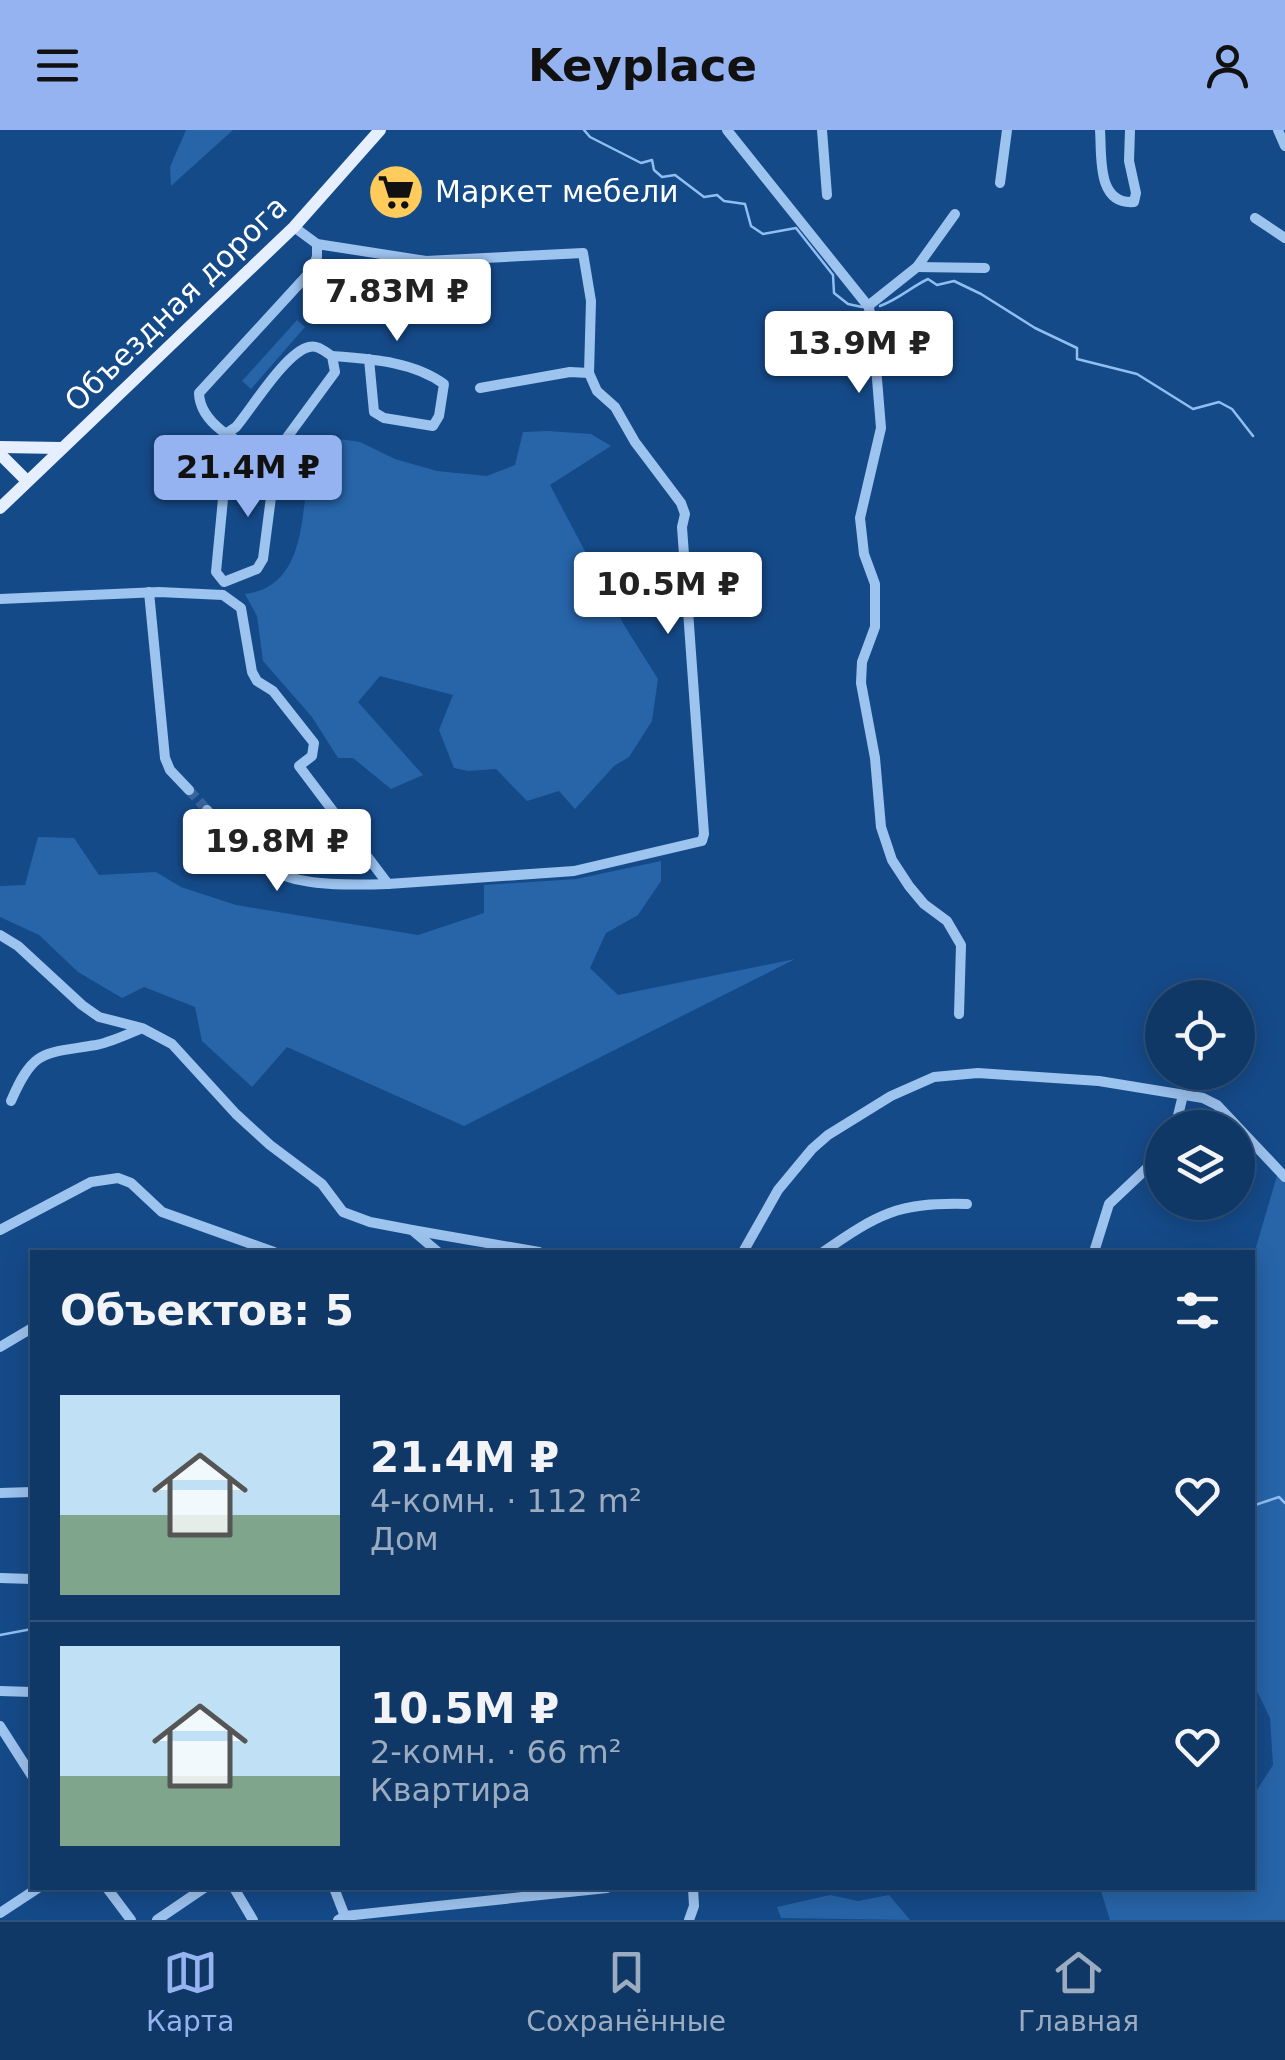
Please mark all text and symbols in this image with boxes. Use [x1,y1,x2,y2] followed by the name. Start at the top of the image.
[30,38,85,93] icon: menu
[1200,38,1255,93] icon: person
[528,39,757,92] text: Keyplace
[366,162,426,222] supermarket icon: Маркет мебели
[435,174,679,209] place label: Маркет мебели
[58,189,294,419] street label: Объездная дорога
[305,259,489,344] pin: 7.83M ₽
[325,272,469,310] text: 7.83M ₽
[767,311,951,396] pin: 13.9M ₽
[787,324,931,362] text: 13.9M ₽
[156,435,340,520] pin: 21.4M ₽
[176,448,320,486] text: 21.4M ₽
[576,552,760,637] pin: 10.5M ₽
[596,565,740,603] text: 10.5M ₽
[185,809,369,894] pin: 19.8M ₽
[205,822,349,860] text: 19.8M ₽
[1145,980,1255,1220] map controls
[1145,980,1255,1090] button: locate
[1145,1110,1255,1220] button: layers
[1170,1283,1225,1338] icon: filters
[60,1286,354,1335] text: Объектов: 5
[370,1433,559,1482] text: 21.4M ₽
[140,1435,260,1555] icon: home
[1170,1468,1225,1523] icon: heart
[370,1482,642,1520] text: 4-комн. · 112 m²
[370,1520,439,1558] text: Дом
[370,1684,559,1733] text: 10.5M ₽
[140,1686,260,1806] icon: home
[1170,1719,1225,1774] icon: heart
[370,1733,621,1771] text: 2-комн. · 66 m²
[370,1771,531,1809] text: Квартира
[146,1945,234,2038] tab: Карта
[526,1945,726,2038] tab: Сохранённые
[1018,1945,1139,2038] tab: Главная

